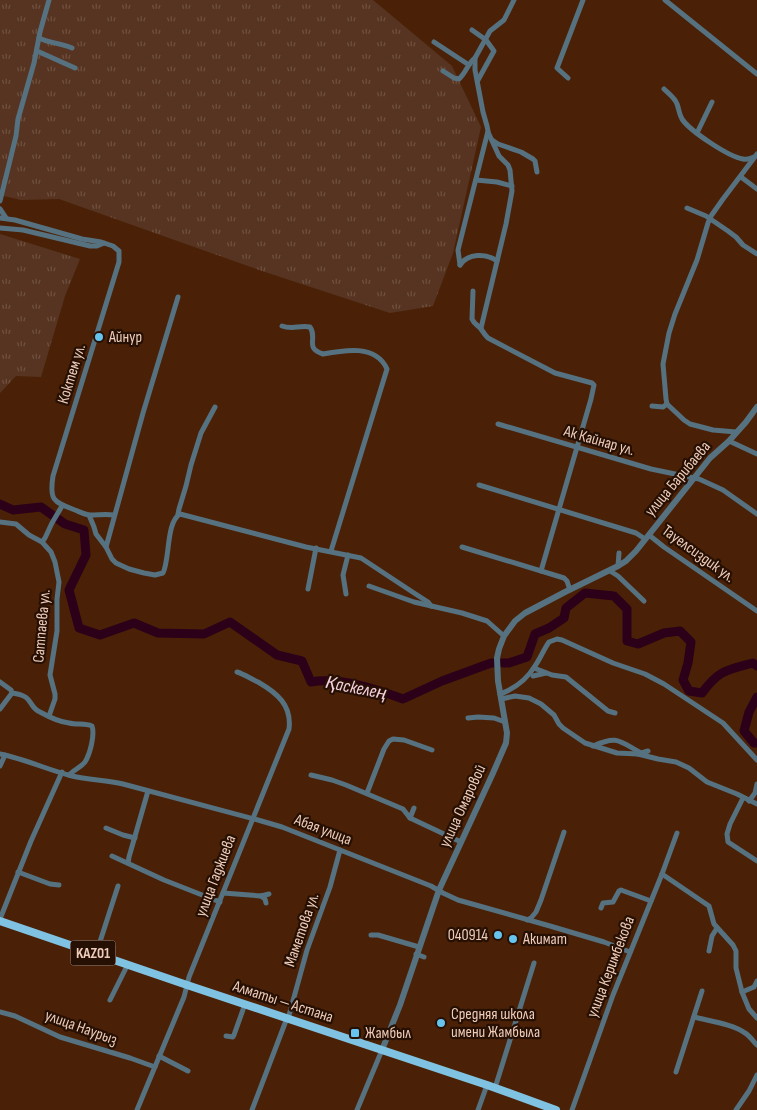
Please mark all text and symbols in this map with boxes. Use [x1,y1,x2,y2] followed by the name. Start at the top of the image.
[108,328,142,347] place label: Айнур
[93,331,105,343] marker: Айнур
[54,342,90,406] street label: Коктем ул.
[561,422,636,460] street label: Ак Кайнар ул.
[641,438,715,520] street label: улица Барибаева
[658,521,738,587] street label: Тауелсиздик ул.
[29,589,55,663] street label: Сатпаева ул.
[324,672,388,704] water label: Қаскелең
[436,762,490,850] street label: улица Омаровой
[291,810,354,850] street label: Абая улица
[192,833,240,919] street label: улица Гаджиева
[280,891,324,969] street label: Маметова ул.
[583,914,639,1020] street label: улица Керимбекова
[448,926,488,945] place label: 040914
[492,929,504,941] marker: 040914
[522,930,567,949] place label: Акимат
[507,933,519,945] marker: Акимат
[70,940,116,966] road number: KАZ01
[230,977,336,1027] street label: Алматы — Астана
[451,1005,540,1042] place label: Средняя школа имени Жамбыла
[42,1006,120,1050] street label: улица Наурыз
[435,1017,447,1029] marker: Средняя школа имени Жамбыла
[365,1024,411,1043] place label: Жамбыл
[349,1027,361,1039] marker: Жамбыл

